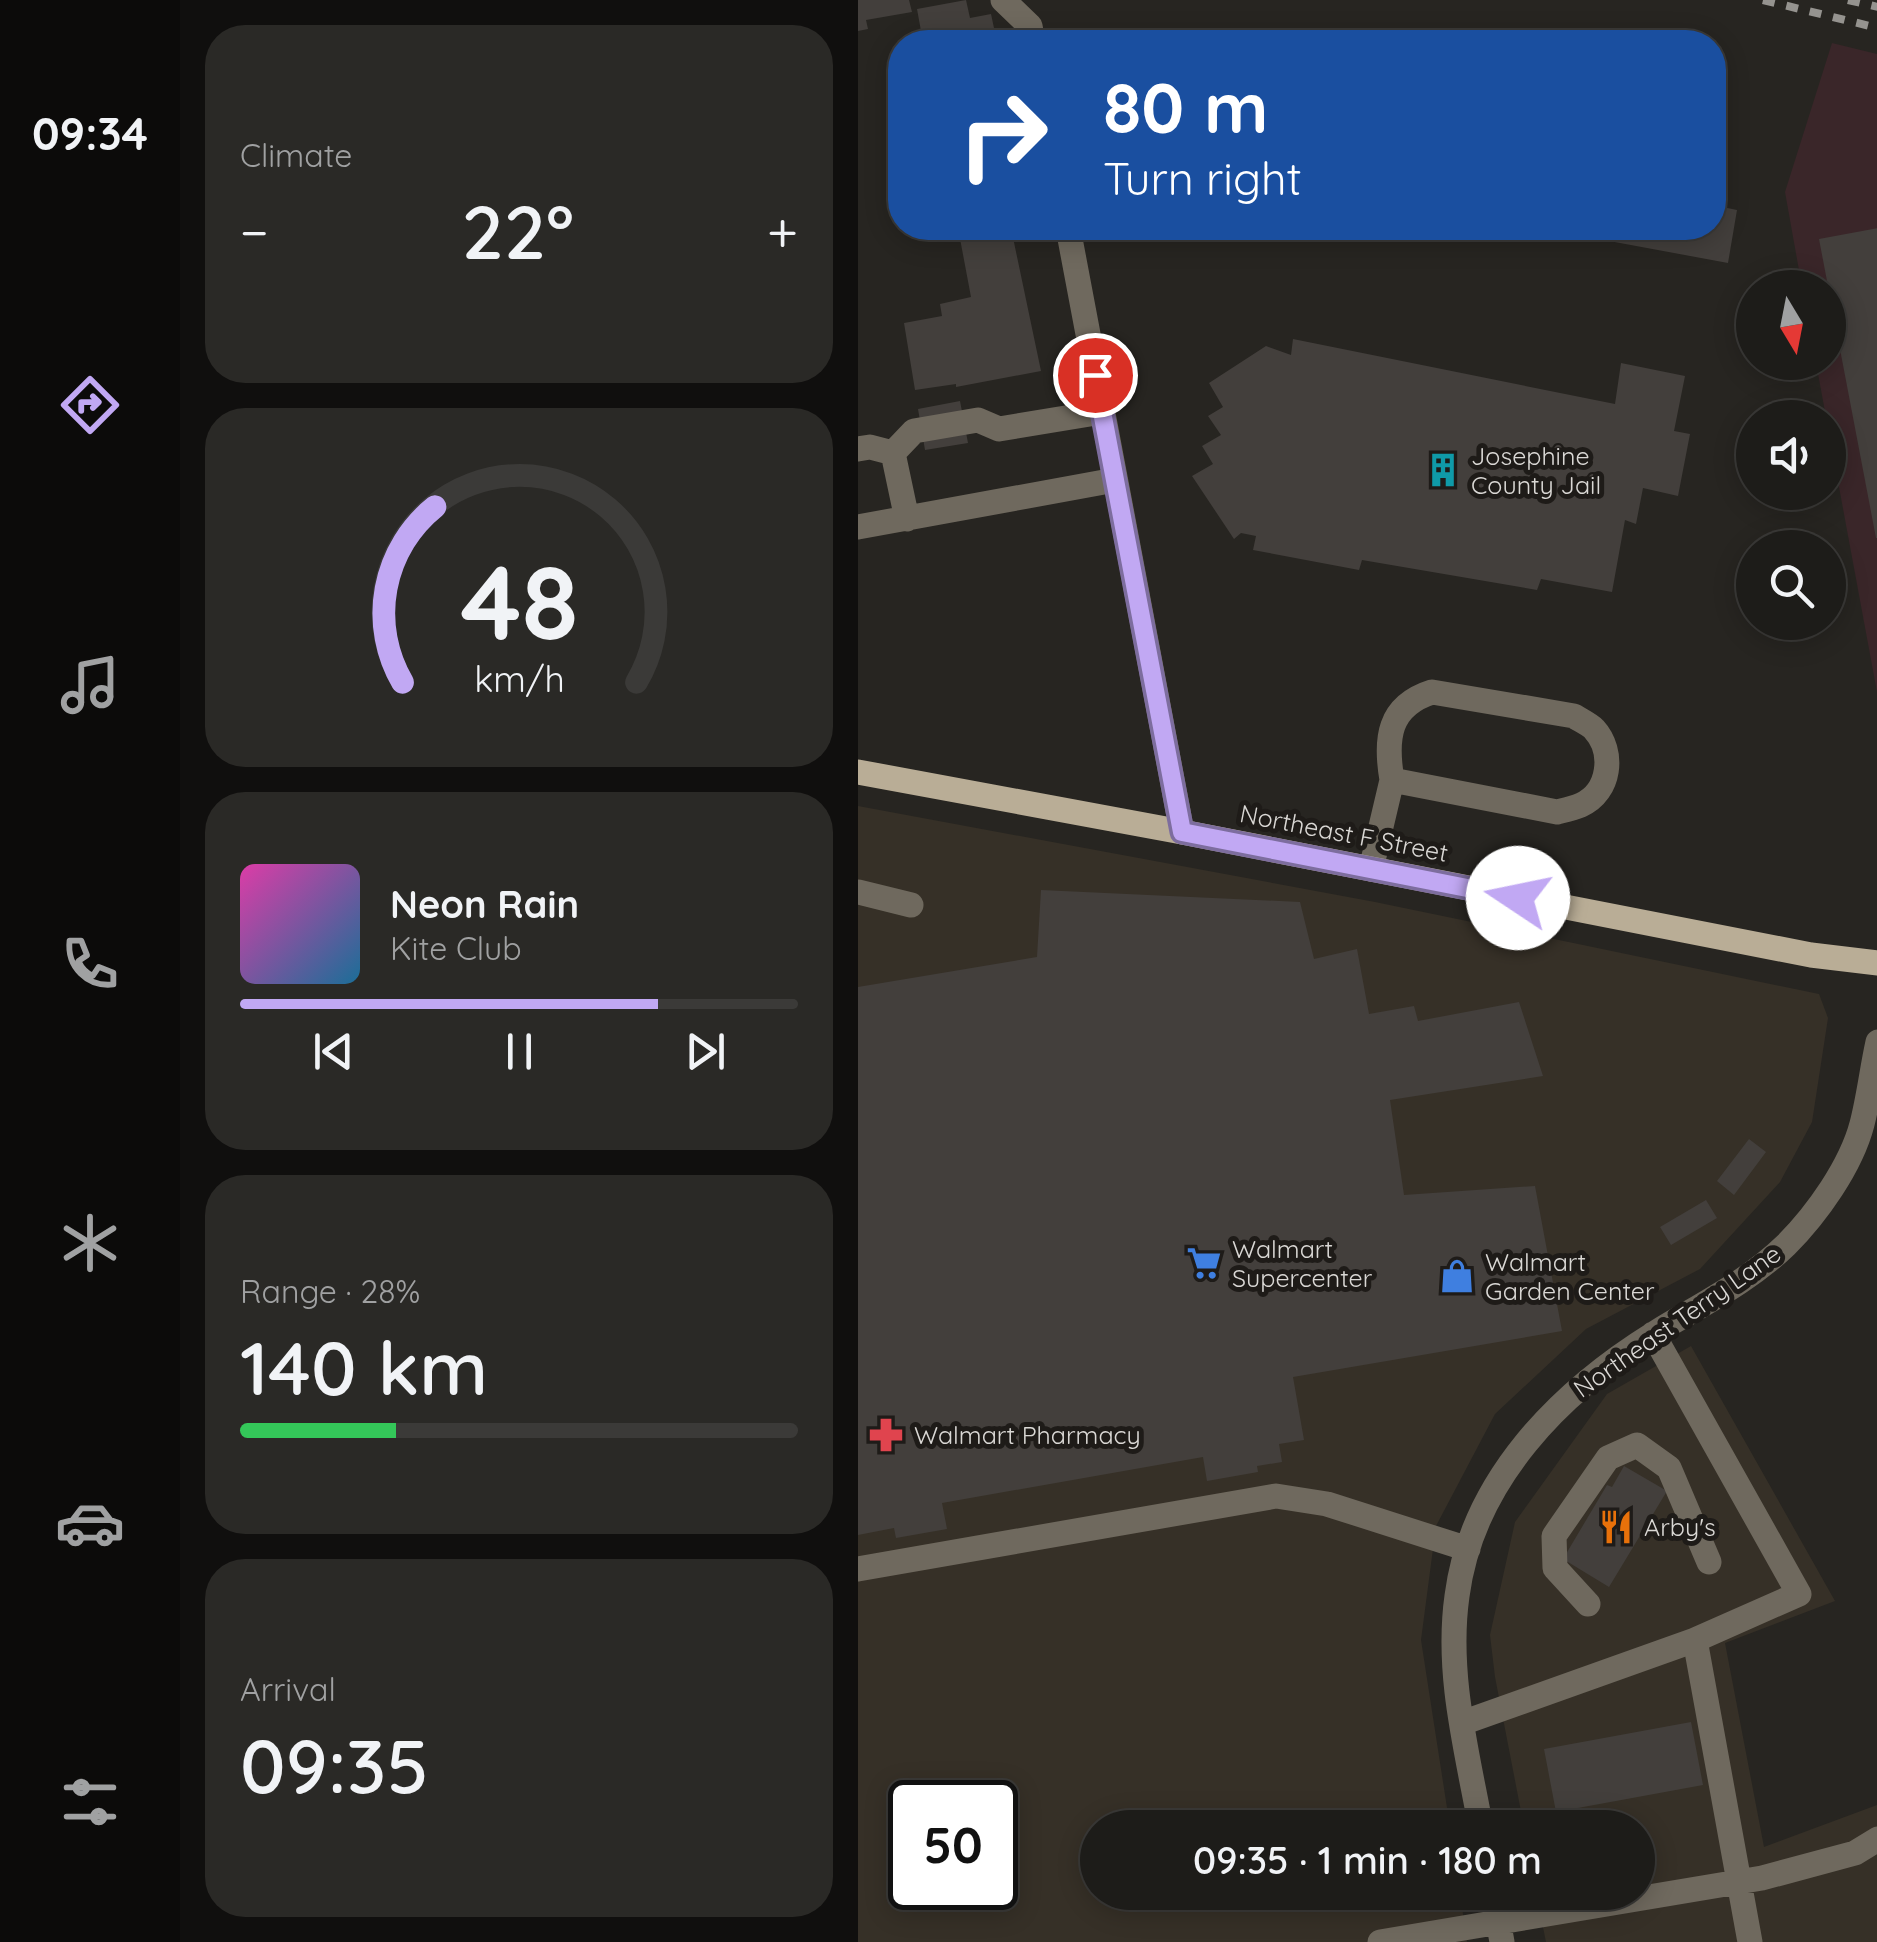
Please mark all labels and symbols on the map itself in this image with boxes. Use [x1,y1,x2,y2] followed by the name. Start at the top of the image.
[1736,270,1846,380] north arrow
[1053,333,1138,418] pin
[1471,440,1601,500] place label: Josephine County Jail
[1424,451,1462,489] building icon: Josephine County Jail
[1237,797,1451,868] street label: Northeast F Street
[1466,846,1570,950] position arrow
[1232,1233,1373,1293] place label: Walmart Supercenter
[1567,1237,1786,1404] street label: Northeast Terry Lane
[1185,1244,1223,1282] supermarket icon: Walmart Supercenter
[1485,1246,1655,1306] place label: Walmart Garden Center
[1438,1257,1476,1295] shop icon: Walmart Garden Center
[867,1416,905,1454] pharmacy icon: Walmart Pharmacy
[914,1419,1141,1450] place label: Walmart Pharmacy
[1597,1508,1635,1546] restaurant icon: Arby's
[1644,1511,1716,1542] place label: Arby's
[888,1780,1018,1910] speed limit sign: 50

